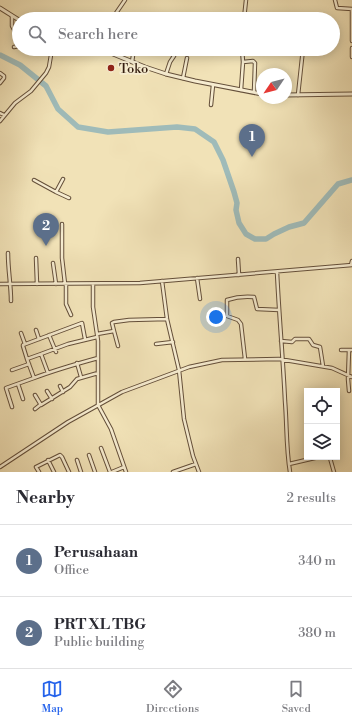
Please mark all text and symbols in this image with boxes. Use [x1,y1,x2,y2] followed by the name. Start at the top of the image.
[12,12,340,56] search box
[26,23,48,45] icon: search
[58,25,138,44] text: Search here
[119,61,148,77] place label: Toko
[106,63,116,73] marker: Toko
[256,68,292,104] north arrow
[239,124,265,157] pin: 1
[33,213,59,246] pin: 2
[206,307,226,327] your location
[304,388,340,460] map controls
[304,388,340,424] button: locate
[304,424,340,460] button: layers
[16,487,75,509] text: Nearby
[287,490,336,506] text: 2 results
[54,543,138,562] text: Perusahaan
[26,553,32,569] text: 1
[298,553,336,569] text: 340 m
[54,562,89,578] text: Office
[54,615,146,634] text: PRT XL TBG
[25,625,33,641] text: 2
[298,625,336,641] text: 380 m
[54,634,144,650] text: Public building
[41,678,63,716] tab: Map
[146,678,199,716] tab: Directions
[282,678,311,716] tab: Saved

